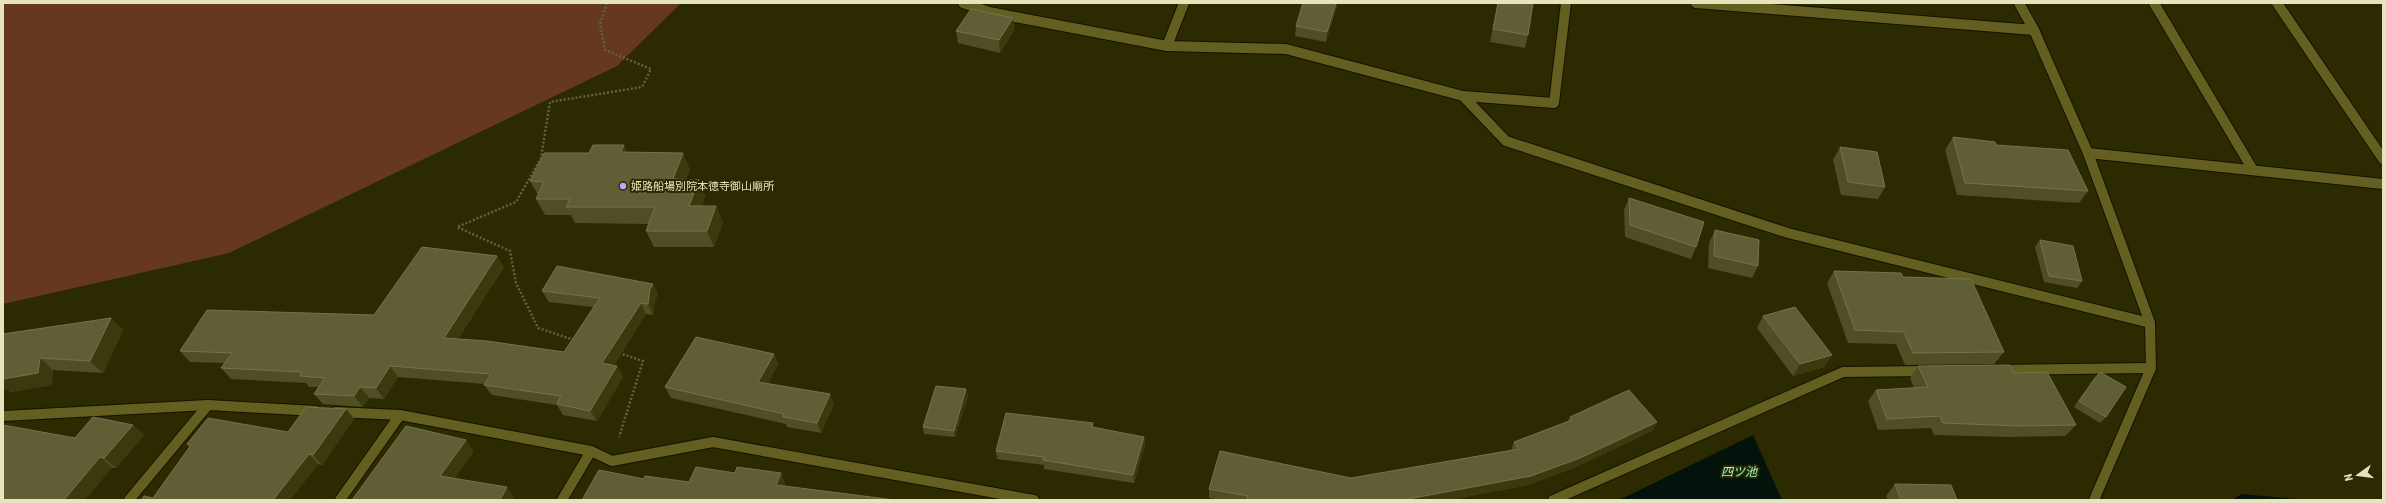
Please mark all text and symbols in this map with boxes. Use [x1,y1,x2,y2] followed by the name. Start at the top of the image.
[631,180,775,193] place label: 姫路船場別院本徳寺御山廟所
[618,181,628,191] marker: 姫路船場別院本徳寺御山廟所
[2338,455,2378,495] north arrow
[1721,465,1758,479] water label: 四ツ池
[2342,472,2356,482] text: N

